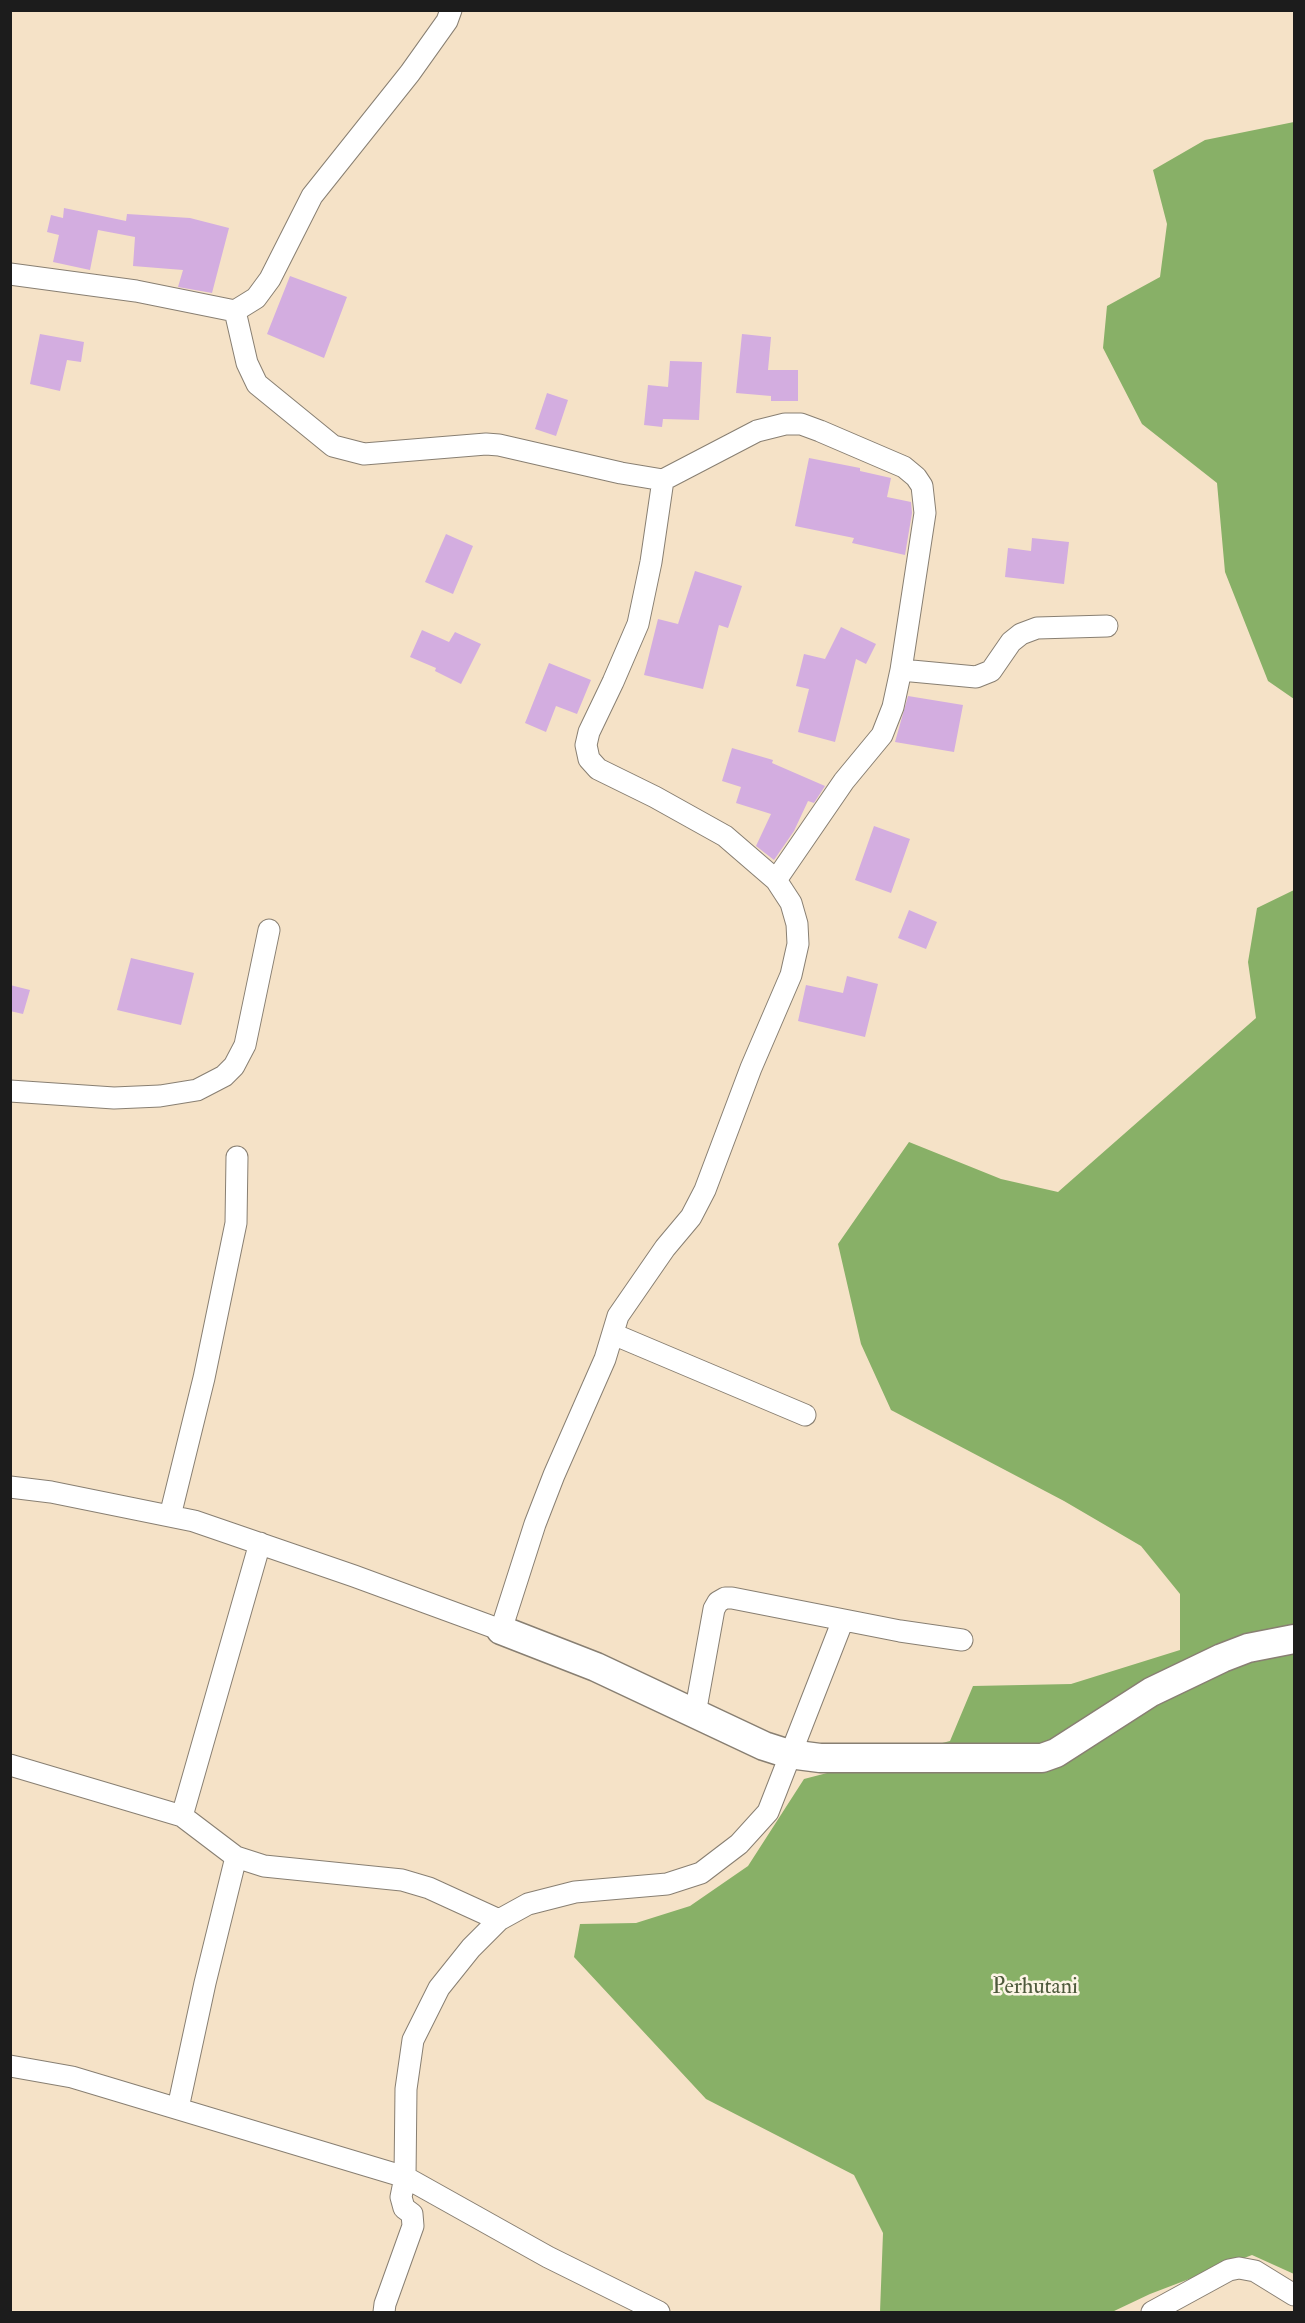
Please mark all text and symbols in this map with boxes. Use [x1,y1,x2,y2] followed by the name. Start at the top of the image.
[992,1975,1078,2001] park label: Perhutani

